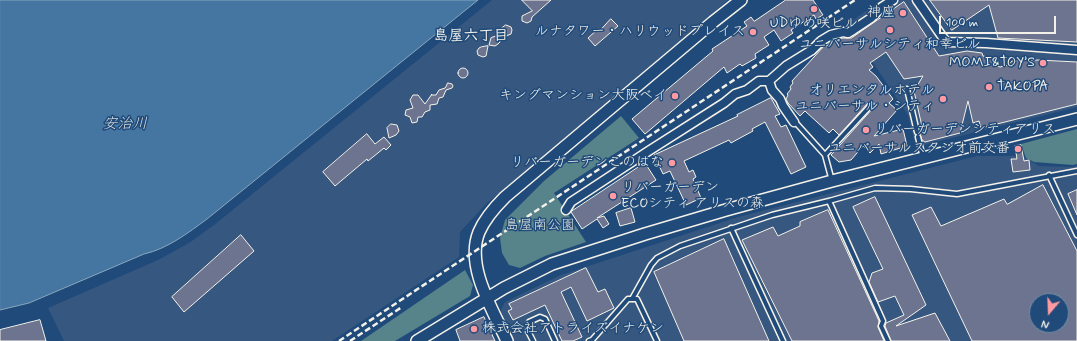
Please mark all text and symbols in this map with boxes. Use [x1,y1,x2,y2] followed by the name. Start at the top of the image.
[809,4,819,14] marker: UDゆめ咲ビル
[867,5,895,21] place label: 神座
[898,8,908,18] marker: 神座
[941,8,1058,34] scale bar
[946,15,978,31] text: 100 m
[770,16,858,32] place label: UDゆめ咲ビル
[535,24,745,40] place label: ルナタワー・ハリウッドプレイス
[885,25,895,35] marker: ユニバーサルシティ和幸ビル
[748,27,758,37] marker: ルナタワー・ハリウッドプレイス
[434,28,508,46] district label: 島屋六丁目
[799,37,981,53] place label: ユニバーサルシティ和幸ビル
[949,55,1035,71] place label: MOMI&TOY’S
[1038,58,1048,68] marker: MOMI&TOY’S
[997,79,1048,95] place label: TAKOPA
[984,82,994,92] marker: TAKOPA
[795,83,935,116] place label: オリエンタルホテル ユニバーサル・シティ
[499,88,667,104] place label: キングマンション大阪ベイ
[670,91,680,101] marker: キングマンション大阪ベイ
[938,94,948,104] marker: オリエンタルホテル ユニバーサル・シティ
[103,116,147,134] water label: 安治川
[874,122,1056,138] place label: リバーガーデンシティアリス
[861,125,871,135] marker: リバーガーデンシティアリス
[828,141,1010,157] place label: ユニバーサルスタジオ前交番
[1013,144,1023,154] marker: ユニバーサルスタジオ前交番
[510,155,664,171] place label: リバーガーデンこのはな
[667,158,677,168] marker: リバーガーデンこのはな
[621,180,764,212] place label: リバーガーデン ECOシティ アリスの森
[608,191,618,201] marker: リバーガーデン ECOシティ アリスの森
[505,218,575,234] park label: 島屋南公園
[1029,293,1069,333] north arrow
[1040,316,1051,331] text: N
[482,321,664,337] place label: 株式会社アトライズイナケン
[469,324,479,334] marker: 株式会社アトライズイナケン

